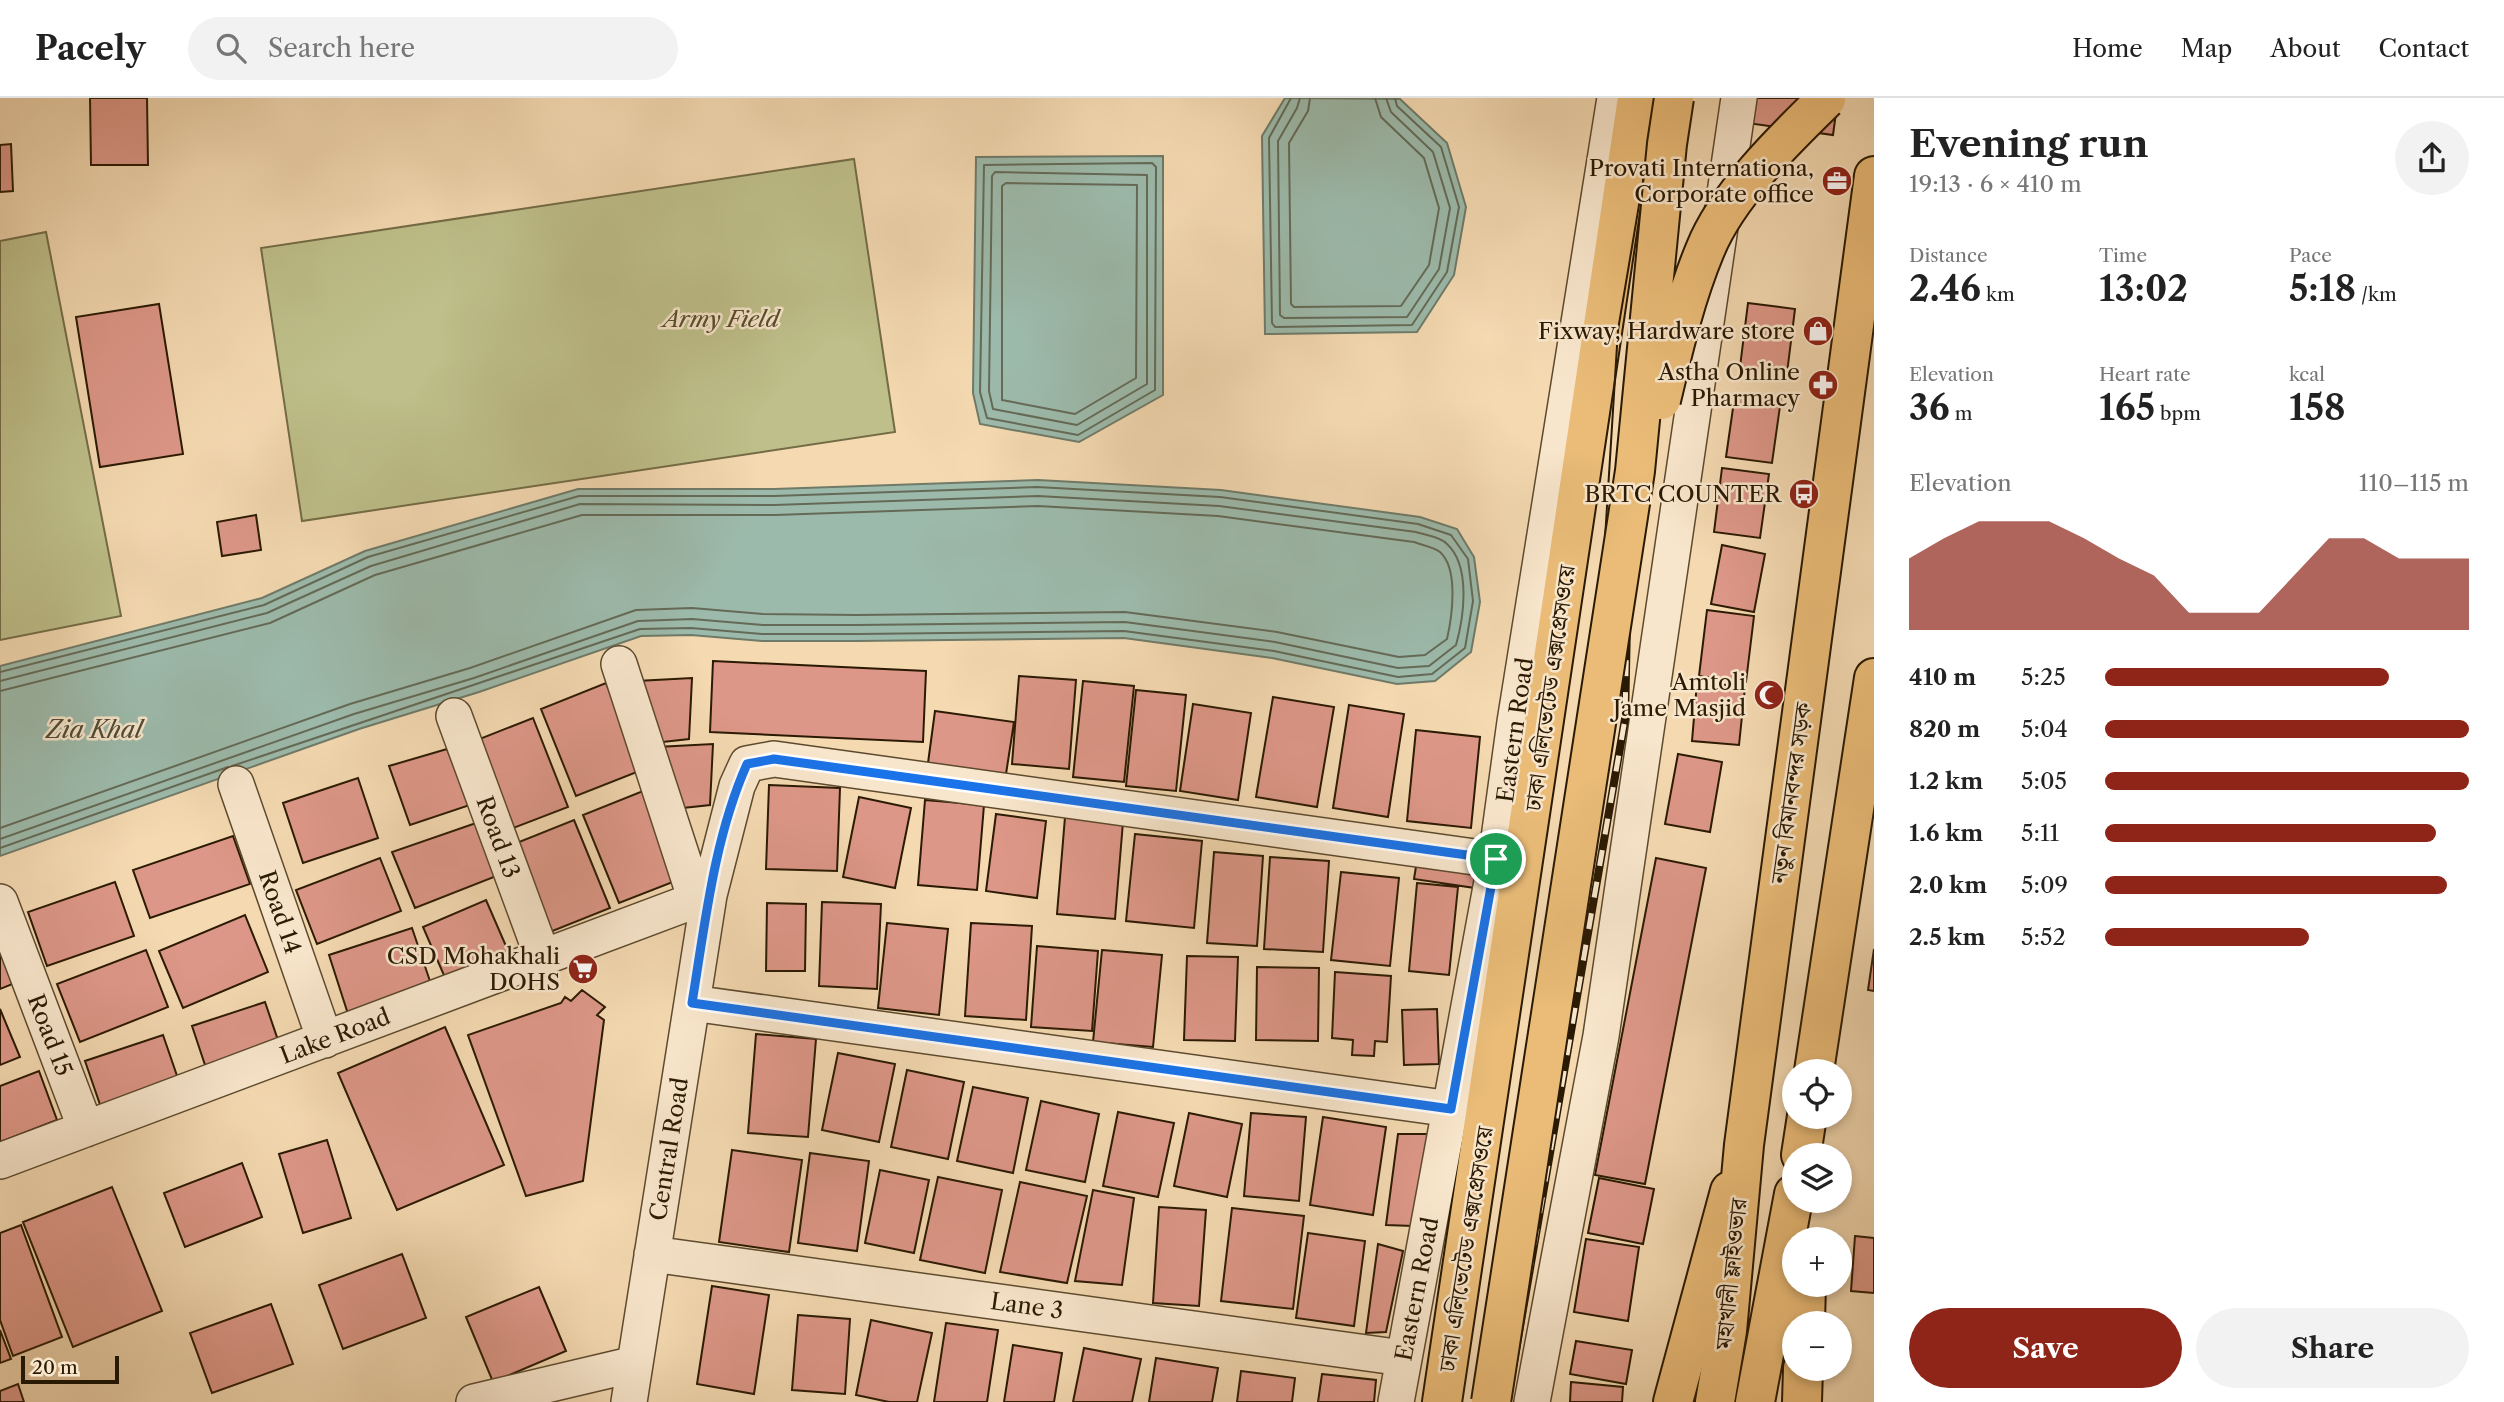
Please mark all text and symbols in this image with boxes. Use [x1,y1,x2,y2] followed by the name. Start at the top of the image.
[188,17,678,80] search box
[35,28,146,69] text: Pacely
[212,29,250,67] icon: search
[268,32,415,64] text: Search here
[2072,34,2143,63] text: Home
[2181,34,2232,63] text: Map
[2270,34,2341,63] text: About
[2379,34,2469,63] text: Contact
[1909,120,2149,167] text: Evening run
[2395,121,2469,195] button: share
[1589,154,1814,208] place label: Provati Internationa, Corporate office
[1820,164,1854,198] office icon: Provati Internationa, Corporate office
[1909,170,2082,198] text: 19:13 · 6 × 410 m
[1909,244,1988,267] text: Distance
[2099,244,2147,267] text: Time
[2289,244,2332,267] text: Pace
[1909,267,1981,310] text: 2.46
[2099,267,2188,310] text: 13:02
[2289,267,2356,310] text: 5:18
[1981,283,2015,306] text: km
[2356,283,2397,306] text: /km
[660,305,782,333] park label: Army Field
[1801,314,1835,348] shop icon: Fixway, Hardware store
[1538,317,1795,345] place label: Fixway, Hardware store
[1657,358,1800,412] place label: Astha Online Pharmacy
[1909,363,1994,386] text: Elevation
[2099,363,2191,386] text: Heart rate
[2289,363,2325,386] text: kcal
[1806,368,1840,402] pharmacy icon: Astha Online Pharmacy
[1909,386,1950,429] text: 36
[2099,386,2155,429] text: 165
[2289,386,2346,429] text: 158
[1950,402,1972,425] text: m
[2155,402,2201,425] text: bpm
[1909,469,2012,497] text: Elevation
[2359,469,2469,497] text: 110–115 m
[1787,477,1821,511] bus stop icon: BRTC COUNTER
[1584,480,1782,508] place label: BRTC COUNTER
[1519,563,1581,814] street label: ঢাকা এলিভেটেড এক্সপ্রেসওয়ে
[1491,656,1539,804] street label: Eastern Road
[1909,663,1976,691] text: 410 m
[2021,663,2066,691] text: 5:25
[1610,668,1746,722] place label: Amtoli Jame Masjid
[1752,678,1786,712] mosque icon: Amtoli Jame Masjid
[1764,700,1818,886] street label: নতুন বিমানবন্দর সড়ক
[44,715,145,744] water label: Zia Khal
[1909,715,1980,743] text: 820 m
[2021,715,2068,743] text: 5:04
[1909,767,1983,795] text: 1.2 km
[2021,767,2067,795] text: 5:05
[470,792,526,882] street label: Road 13
[1909,819,1983,847] text: 1.6 km
[2021,819,2059,847] text: 5:11
[1466,829,1526,889] pin
[1477,840,1515,878] icon: arrive
[253,867,307,957] street label: Road 14
[1909,871,1987,899] text: 2.0 km
[2021,871,2068,899] text: 5:09
[1909,923,1985,951] text: 2.5 km
[2021,923,2066,951] text: 5:52
[387,942,560,996] place label: CSD Mohakhali DOHS
[566,952,600,986] supermarket icon: CSD Mohakhali DOHS
[22,990,78,1080] street label: Road 15
[276,1002,394,1070] street label: Lake Road
[1782,1059,1852,1381] map controls
[1782,1059,1852,1129] button: locate
[644,1075,694,1223] street label: Central Road
[1433,1124,1499,1375] street label: ঢাকা এলিভেটেড এক্সপ্রেসওয়ে
[1782,1143,1852,1213] button: layers
[1709,1196,1753,1352] street label: মহাখালী ফ্লাইওভার
[1389,1215,1445,1363] street label: Eastern Road
[1782,1227,1852,1297] button: +
[989,1287,1065,1325] street label: Lane 3
[1909,1308,2182,1388] button: Save
[2196,1308,2469,1388] button: Share
[1782,1311,1852,1381] button: −
[21,1353,119,1385] scale bar
[32,1356,78,1379] text: 20 m

